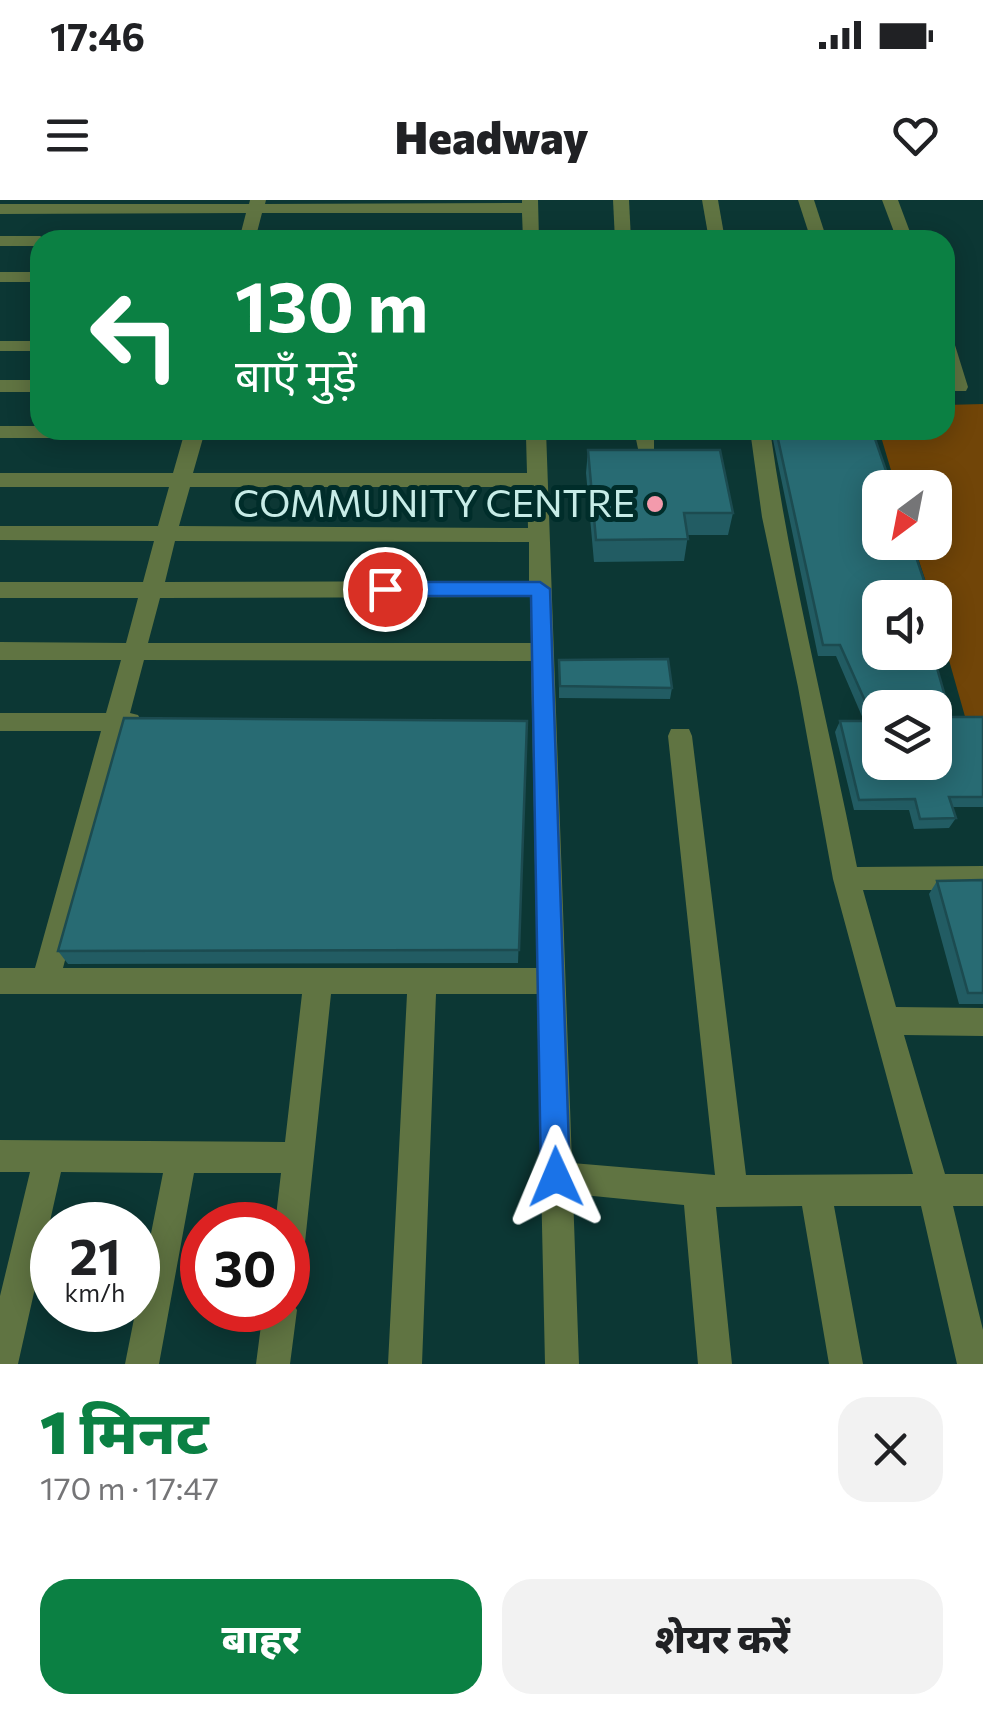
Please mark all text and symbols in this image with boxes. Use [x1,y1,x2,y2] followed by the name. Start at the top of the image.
[50,12,145,59] text: 17:46
[40,108,95,163] icon: menu
[395,108,588,163] text: Headway
[888,108,943,163] icon: heart
[235,261,428,346] text: 130 m
[70,270,200,400] icon: left
[235,346,357,401] text: बाएँ मुड़ें
[862,470,952,560] north arrow
[862,470,952,780] map controls
[233,478,635,525] place label: COMMUNITY CENTRE
[644,493,666,515] marker: COMMUNITY CENTRE
[343,547,428,632] pin
[358,562,413,617] icon: arrive
[862,580,952,670] button: sound
[862,690,952,780] button: layers
[504,1125,608,1229] position arrow
[180,1202,310,1332] speed limit sign: 30
[69,1224,121,1285] text: 21
[65,1277,125,1307] text: km/h
[40,1393,209,1466] text: 1 मिनट
[838,1397,943,1502] button: close
[40,1467,219,1507] text: 170 m · 17:47
[40,1579,482,1694] button: बाहर
[502,1579,943,1694] button: शेयर करें

